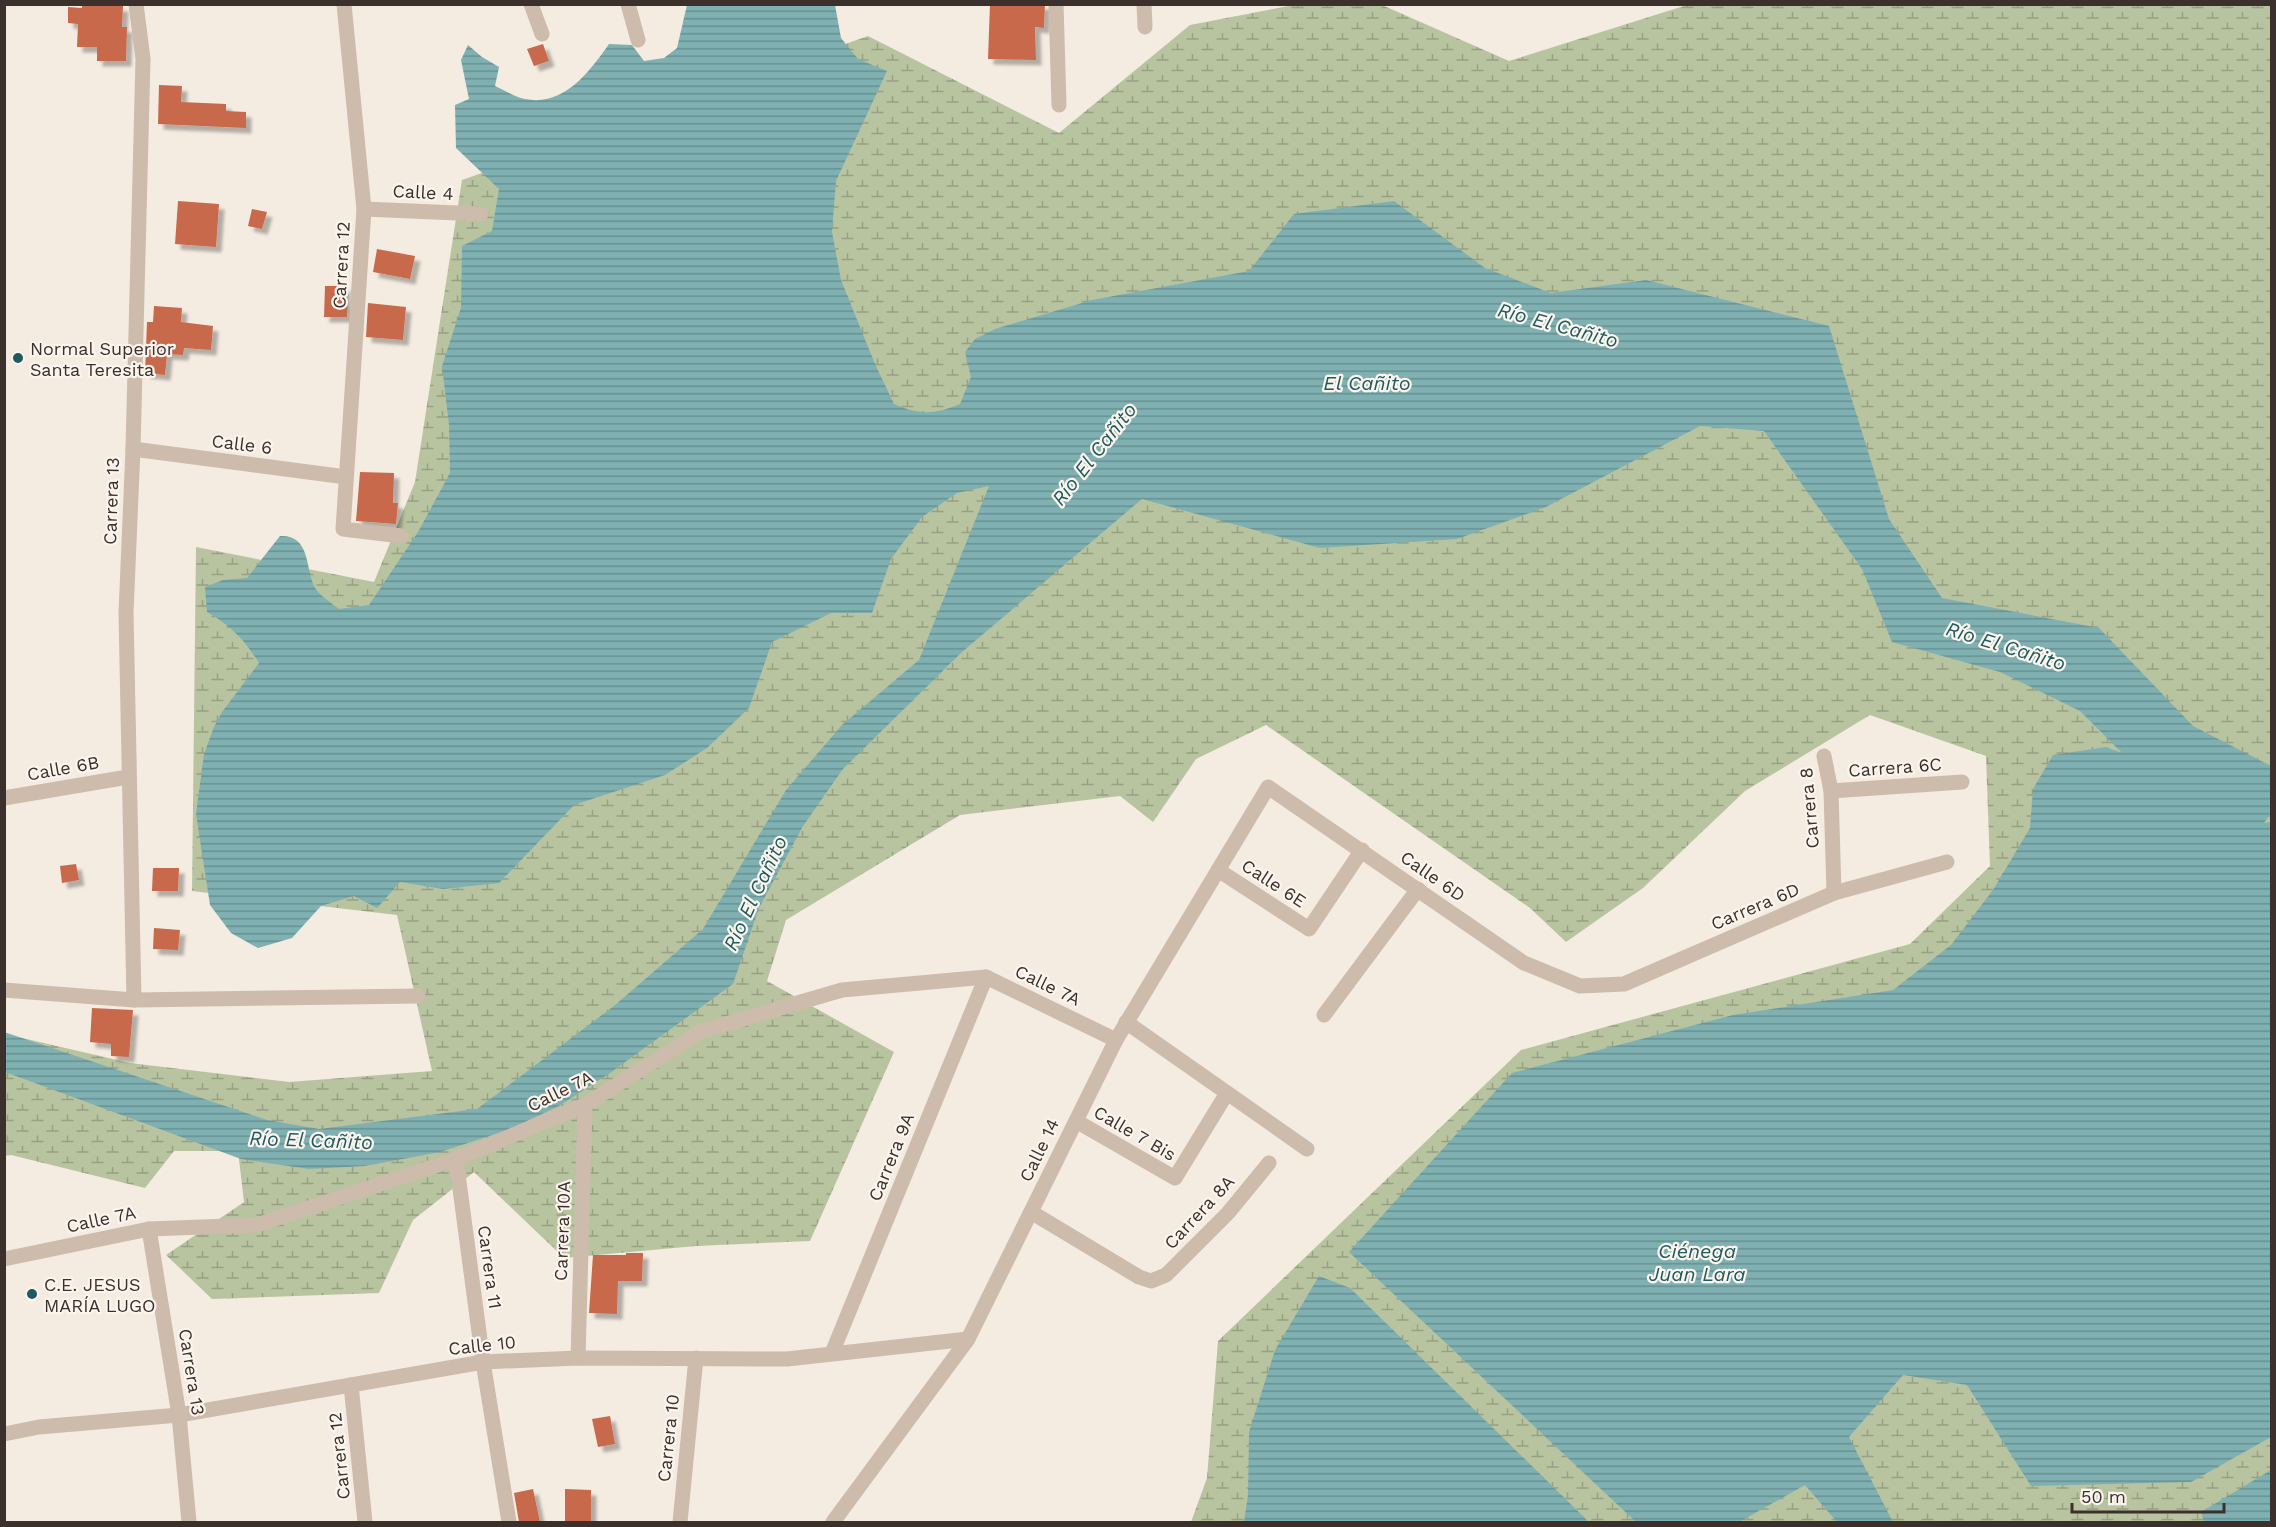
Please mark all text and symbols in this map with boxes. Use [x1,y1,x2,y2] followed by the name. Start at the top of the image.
[392,180,454,204] street label: Calle 4
[328,221,354,309] street label: Carrera 12
[1495,297,1621,353] water label: Río El Cañito
[30,338,174,380] place label: Normal Superior Santa Teresita
[11,351,25,365] marker: Normal Superior Santa Teresita
[1323,371,1411,395] water label: El Cañito
[1046,398,1142,510] water label: Río El Cañito
[210,430,274,458] street label: Calle 6
[99,457,123,545] street label: Carrera 13
[1943,616,2069,676] water label: Río El Cañito
[25,751,101,785] street label: Calle 6B
[1848,753,1942,781] street label: Carrera 6C
[1795,767,1823,849] street label: Carrera 8
[718,832,792,954] water label: Río El Cañito
[1397,846,1469,906] street label: Calle 6D
[1238,854,1310,912] street label: Calle 6E
[1708,878,1802,934] street label: Carrera 6D
[1012,960,1084,1010] street label: Calle 7A
[524,1066,596,1116] street label: Calle 7A
[1090,1101,1180,1165] street label: Calle 7 Bis
[864,1110,918,1204] street label: Carrera 9A
[1015,1115,1063,1185] street label: Calle 14
[249,1126,373,1154] water label: Río El Cañito
[1160,1171,1239,1253] street label: Carrera 8A
[550,1181,574,1281] street label: Carrera 10A
[64,1201,138,1237] street label: Calle 7A
[474,1224,506,1310] street label: Carrera 11
[1648,1239,1746,1286] water label: Ciénega Juan Lara
[44,1274,156,1316] place label: C.E. JESUS MARÍA LUGO
[25,1287,39,1301] marker: C.E. JESUS MARÍA LUGO
[175,1327,209,1417] street label: Carrera 13
[447,1331,517,1359] street label: Calle 10
[653,1393,683,1483] street label: Carrera 10
[324,1411,354,1501] street label: Carrera 12
[2072,1476,2224,1514] scale bar
[2081,1486,2126,1507] text: 50 m

